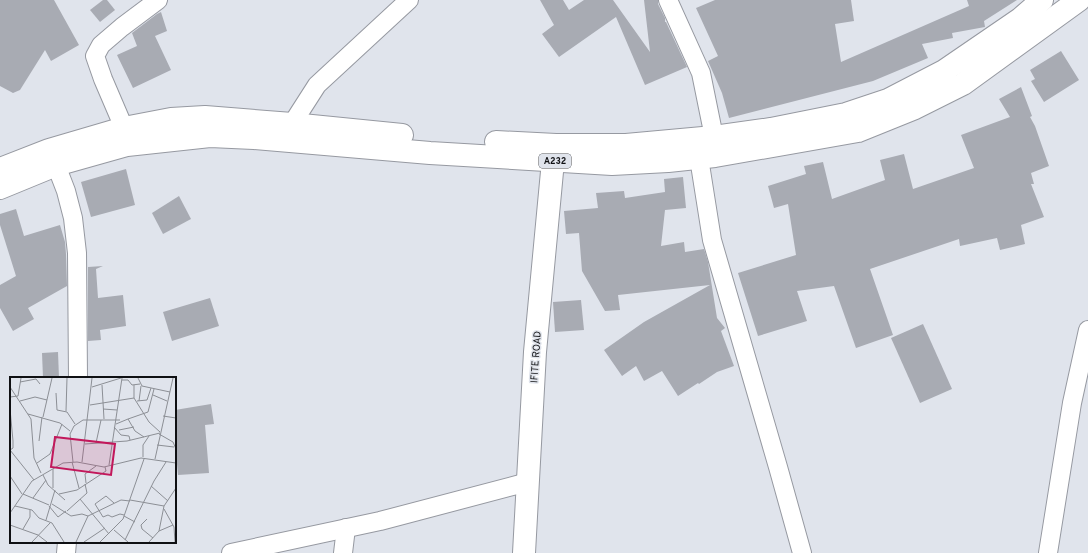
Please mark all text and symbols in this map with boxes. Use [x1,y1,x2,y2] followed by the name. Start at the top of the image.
[539,154,571,168] road number: A232
[528,330,545,384] street label: IFITE ROAD
[10,377,176,543] inset map

